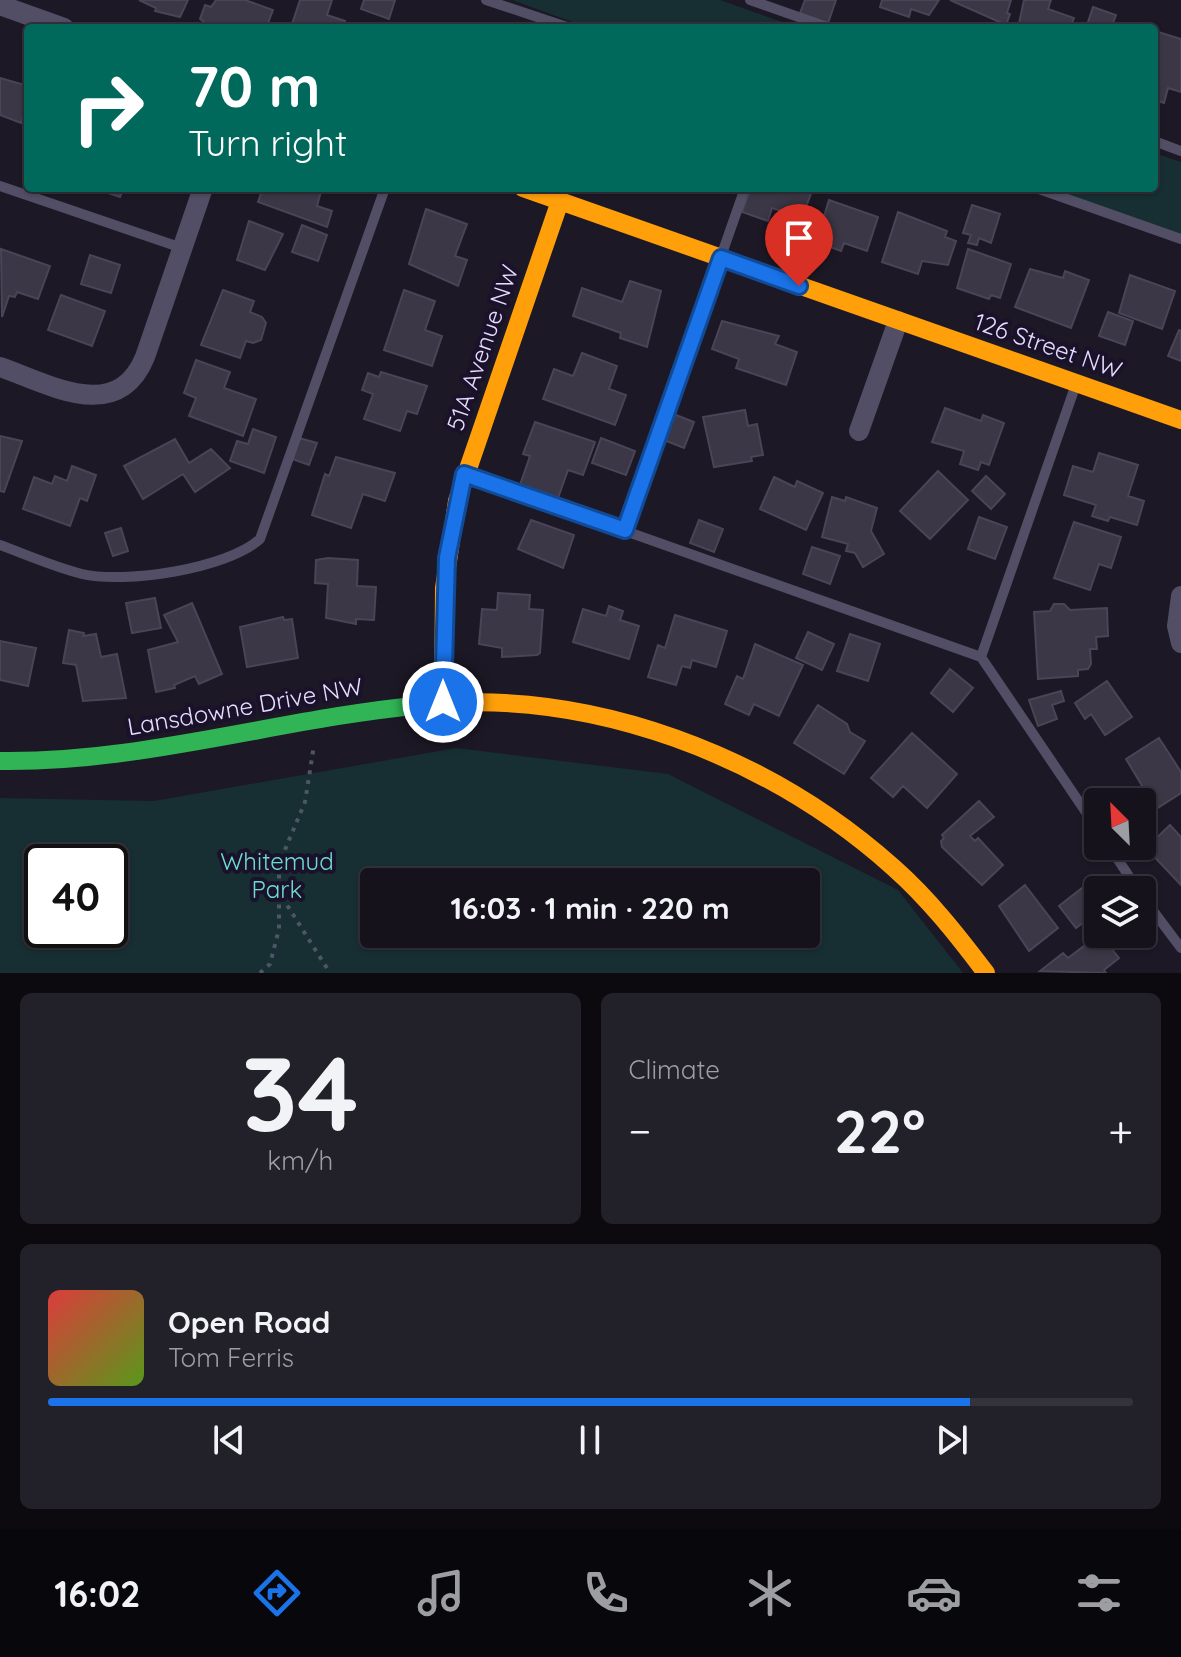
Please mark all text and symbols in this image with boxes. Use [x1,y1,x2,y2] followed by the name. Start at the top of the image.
[188,51,320,121] text: 70 m
[56,56,160,160] icon: right
[188,120,347,165] text: Turn right
[765,204,833,286] pin
[777,216,821,260] icon: arrive
[440,261,524,435] street label: 51A Avenue NW
[970,306,1126,384] street label: 126 Street NW
[401,660,485,744] position arrow
[125,671,365,741] street label: Lansdowne Drive NW
[1084,788,1156,860] north arrow
[1084,788,1156,948] map controls
[24,844,128,948] speed limit sign: 40
[220,846,334,904] park label: Whitemud Park
[1084,876,1156,948] button: layers
[450,889,730,927] text: 16:03 · 1 min · 220 m
[242,1027,359,1157] text: 34
[629,1053,720,1086] text: Climate
[834,1093,926,1168] text: 22°
[629,1103,651,1158] text: −
[1108,1103,1133,1158] text: +
[267,1144,333,1177] text: km/h
[168,1303,330,1341] text: Open Road
[168,1341,294,1374] text: Tom Ferris
[207,1418,251,1462] icon: previous
[568,1418,612,1462] icon: pause
[930,1418,974,1462] icon: next
[249,1565,305,1621] icon: directions
[413,1565,469,1621] icon: music
[578,1565,634,1621] icon: phone
[742,1565,798,1621] icon: climate
[906,1565,962,1621] icon: car
[1071,1565,1127,1621] icon: filters
[54,1571,141,1616] text: 16:02

